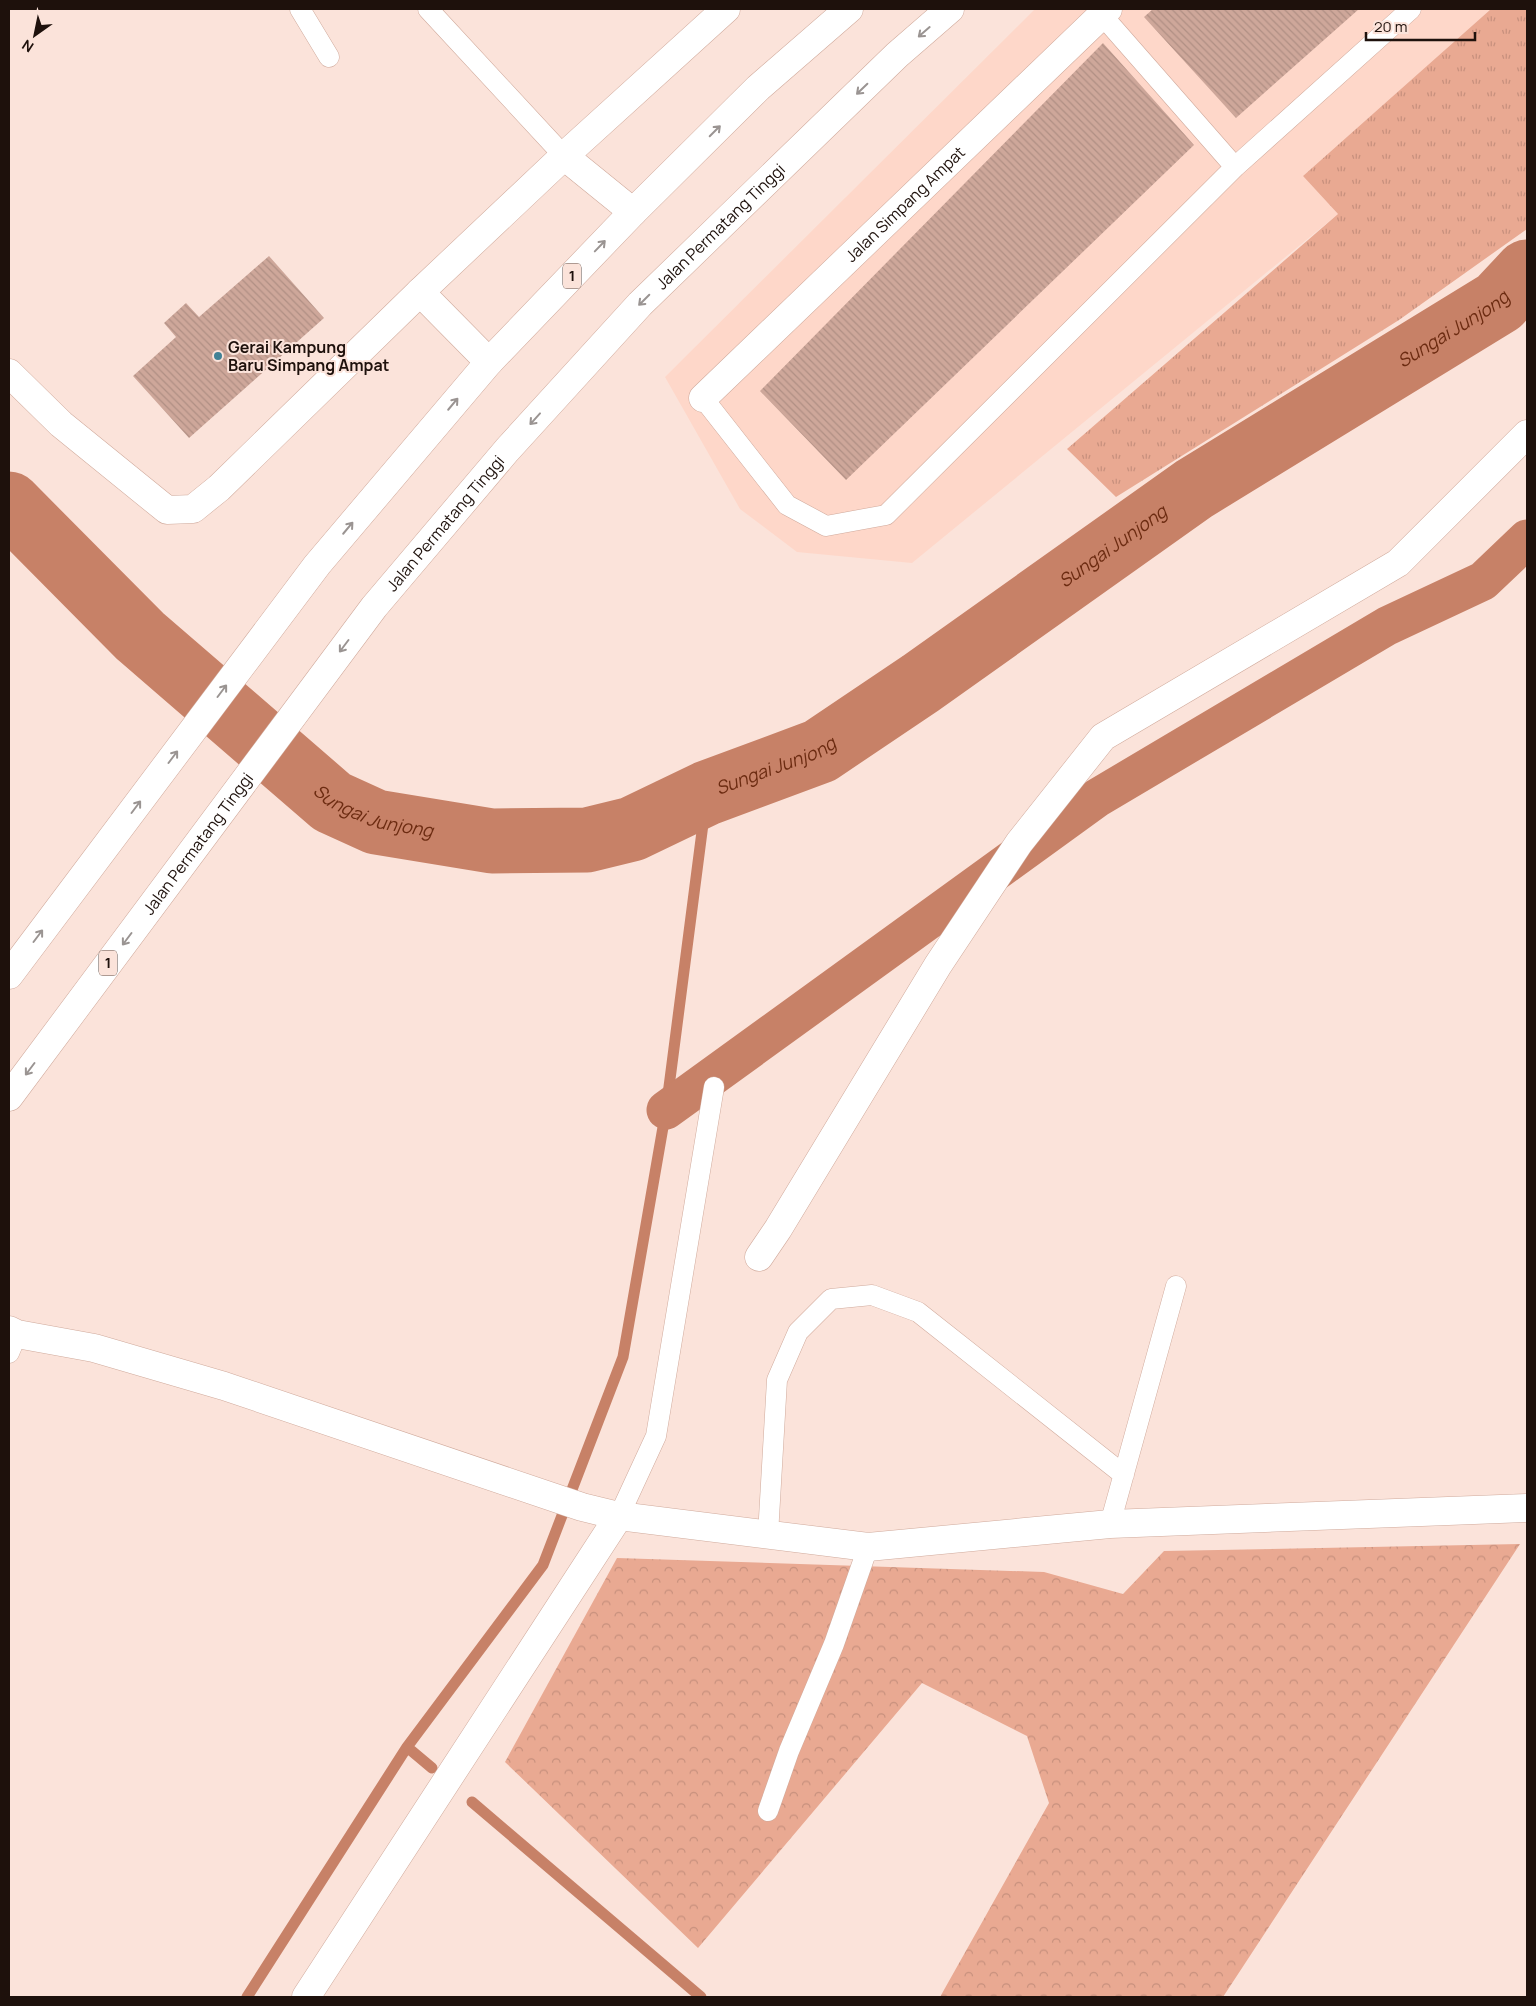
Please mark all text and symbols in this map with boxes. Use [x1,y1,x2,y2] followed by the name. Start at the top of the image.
[10,10,60,60] north arrow
[1366,10,1475,42] scale bar
[1374,16,1407,37] text: 20 m
[917,26,930,38] one-way arrow
[18,36,37,57] text: N
[855,83,868,95] one-way arrow
[709,125,721,138] one-way arrow
[840,141,970,267] street label: Jalan Simpang Ampat
[651,159,790,294] street label: Jalan Permatang Tinggi
[594,240,606,253] one-way arrow
[563,264,581,288] road number: 1
[1393,284,1515,372] water label: Sungai Junjong
[639,293,651,305] one-way arrow
[228,336,390,376] place label: Gerai Kampung Baru Simpang Ampat
[212,350,224,362] marker: Gerai Kampung Baru Simpang Ampat
[448,397,459,410] one-way arrow
[529,413,541,426] one-way arrow
[381,450,509,596] street label: Jalan Permatang Tinggi
[1054,498,1172,592] water label: Sungai Junjong
[343,521,354,534] one-way arrow
[339,639,350,652] one-way arrow
[217,684,227,698] one-way arrow
[712,730,841,800] water label: Sungai Junjong
[168,750,178,764] one-way arrow
[138,768,258,919] street label: Jalan Permatang Tinggi
[309,778,436,842] water label: Sungai Junjong
[130,801,141,814] one-way arrow
[33,929,43,943] one-way arrow
[121,932,132,945] one-way arrow
[99,950,117,976] road number: 1
[24,1062,35,1075] one-way arrow

